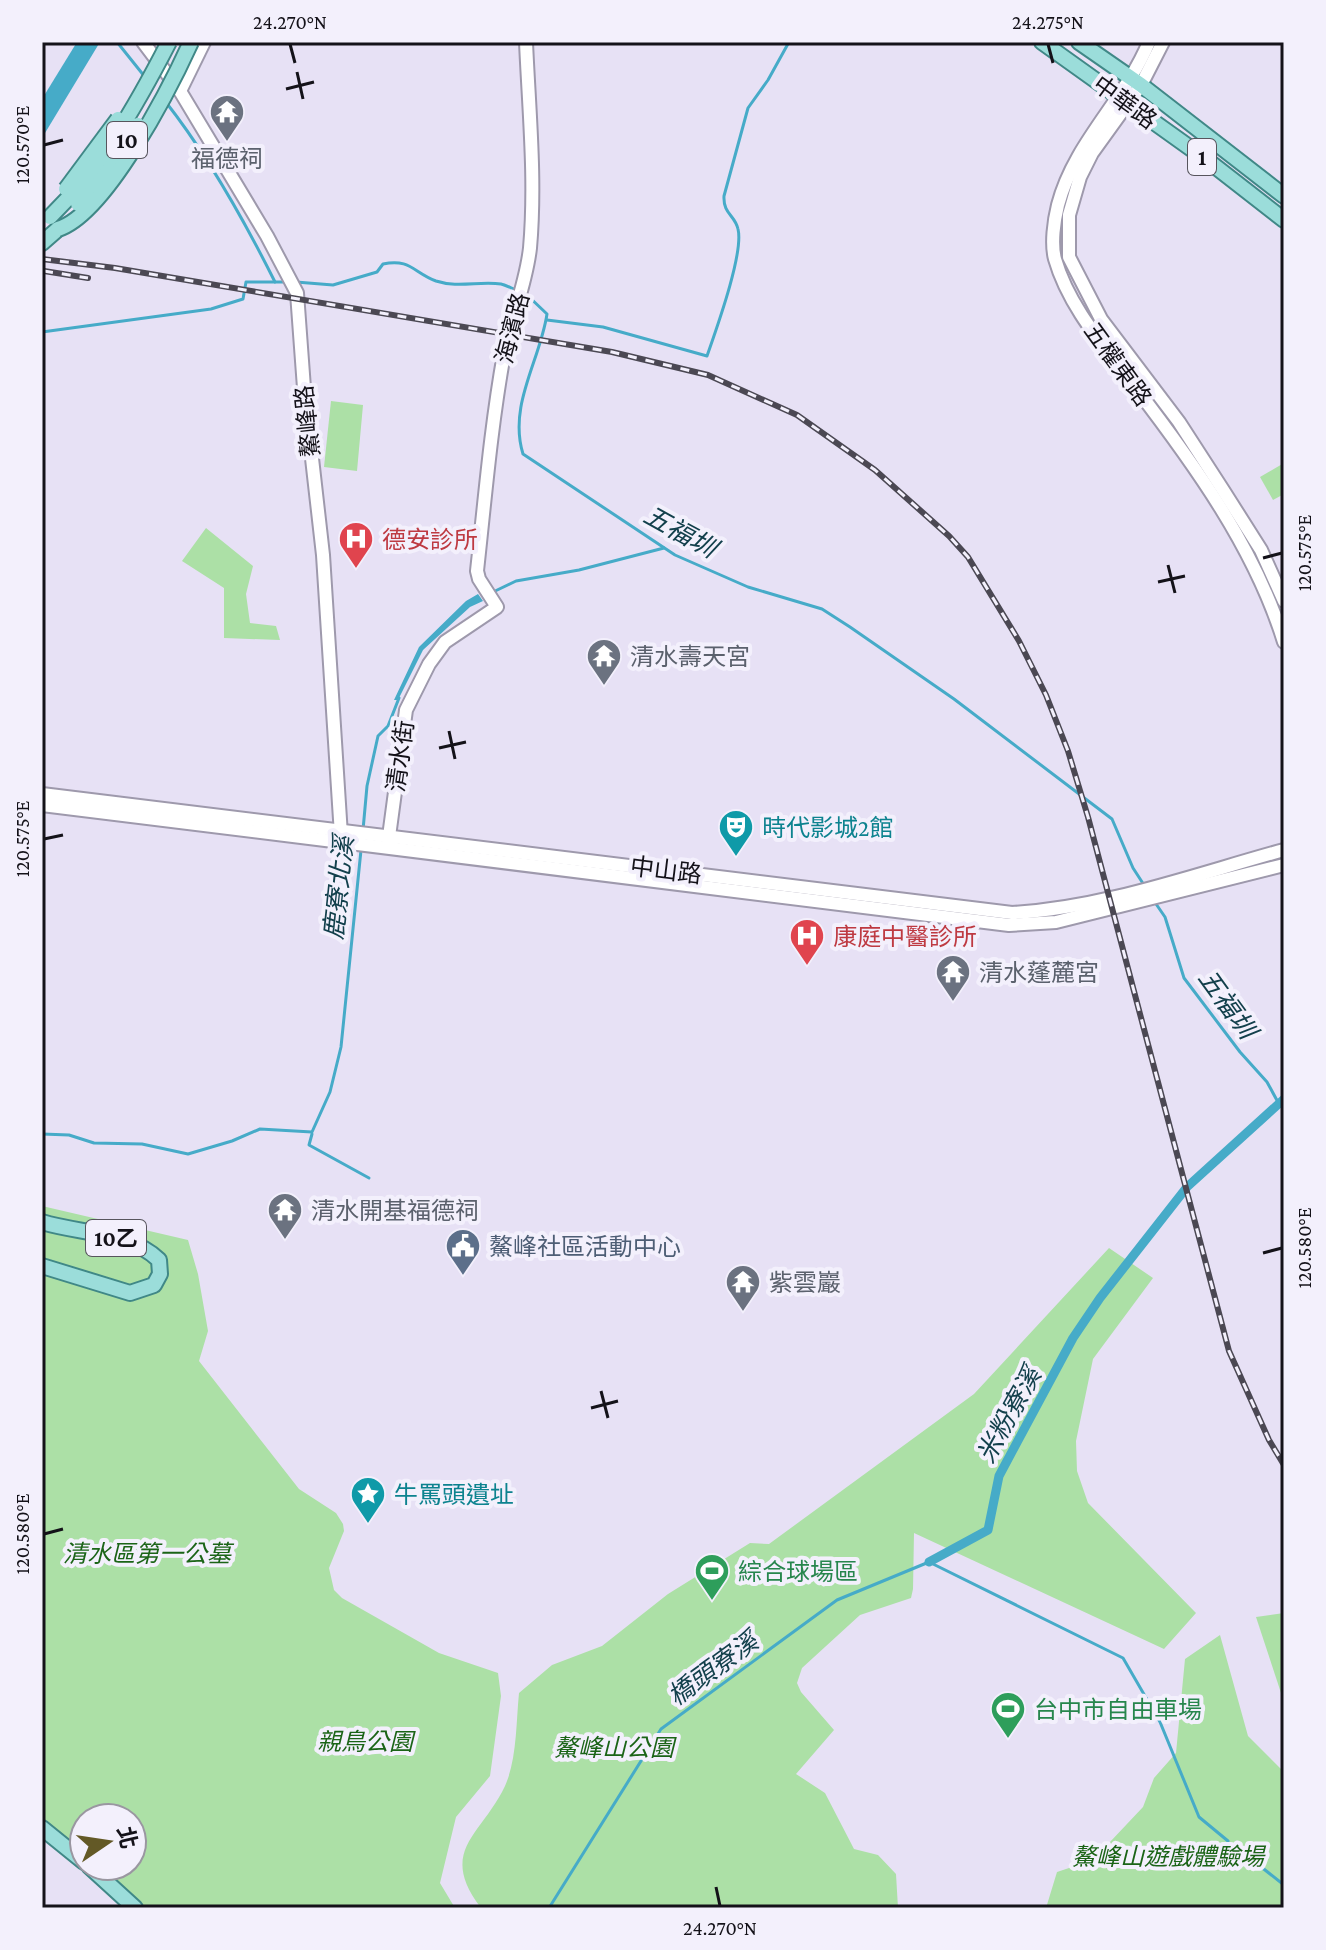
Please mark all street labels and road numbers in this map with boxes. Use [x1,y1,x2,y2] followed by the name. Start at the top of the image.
[1088,70,1162,134] street label: 中華路
[107,122,147,158] road number: 10
[1188,139,1216,175] road number: 1
[490,290,534,366] street label: 海濱路
[1079,317,1157,411] street label: 五權東路
[290,384,324,458] street label: 鰲峰路
[382,718,418,794] street label: 清水街
[629,852,703,888] street label: 中山路
[86,1220,146,1256] road number: 10乙

